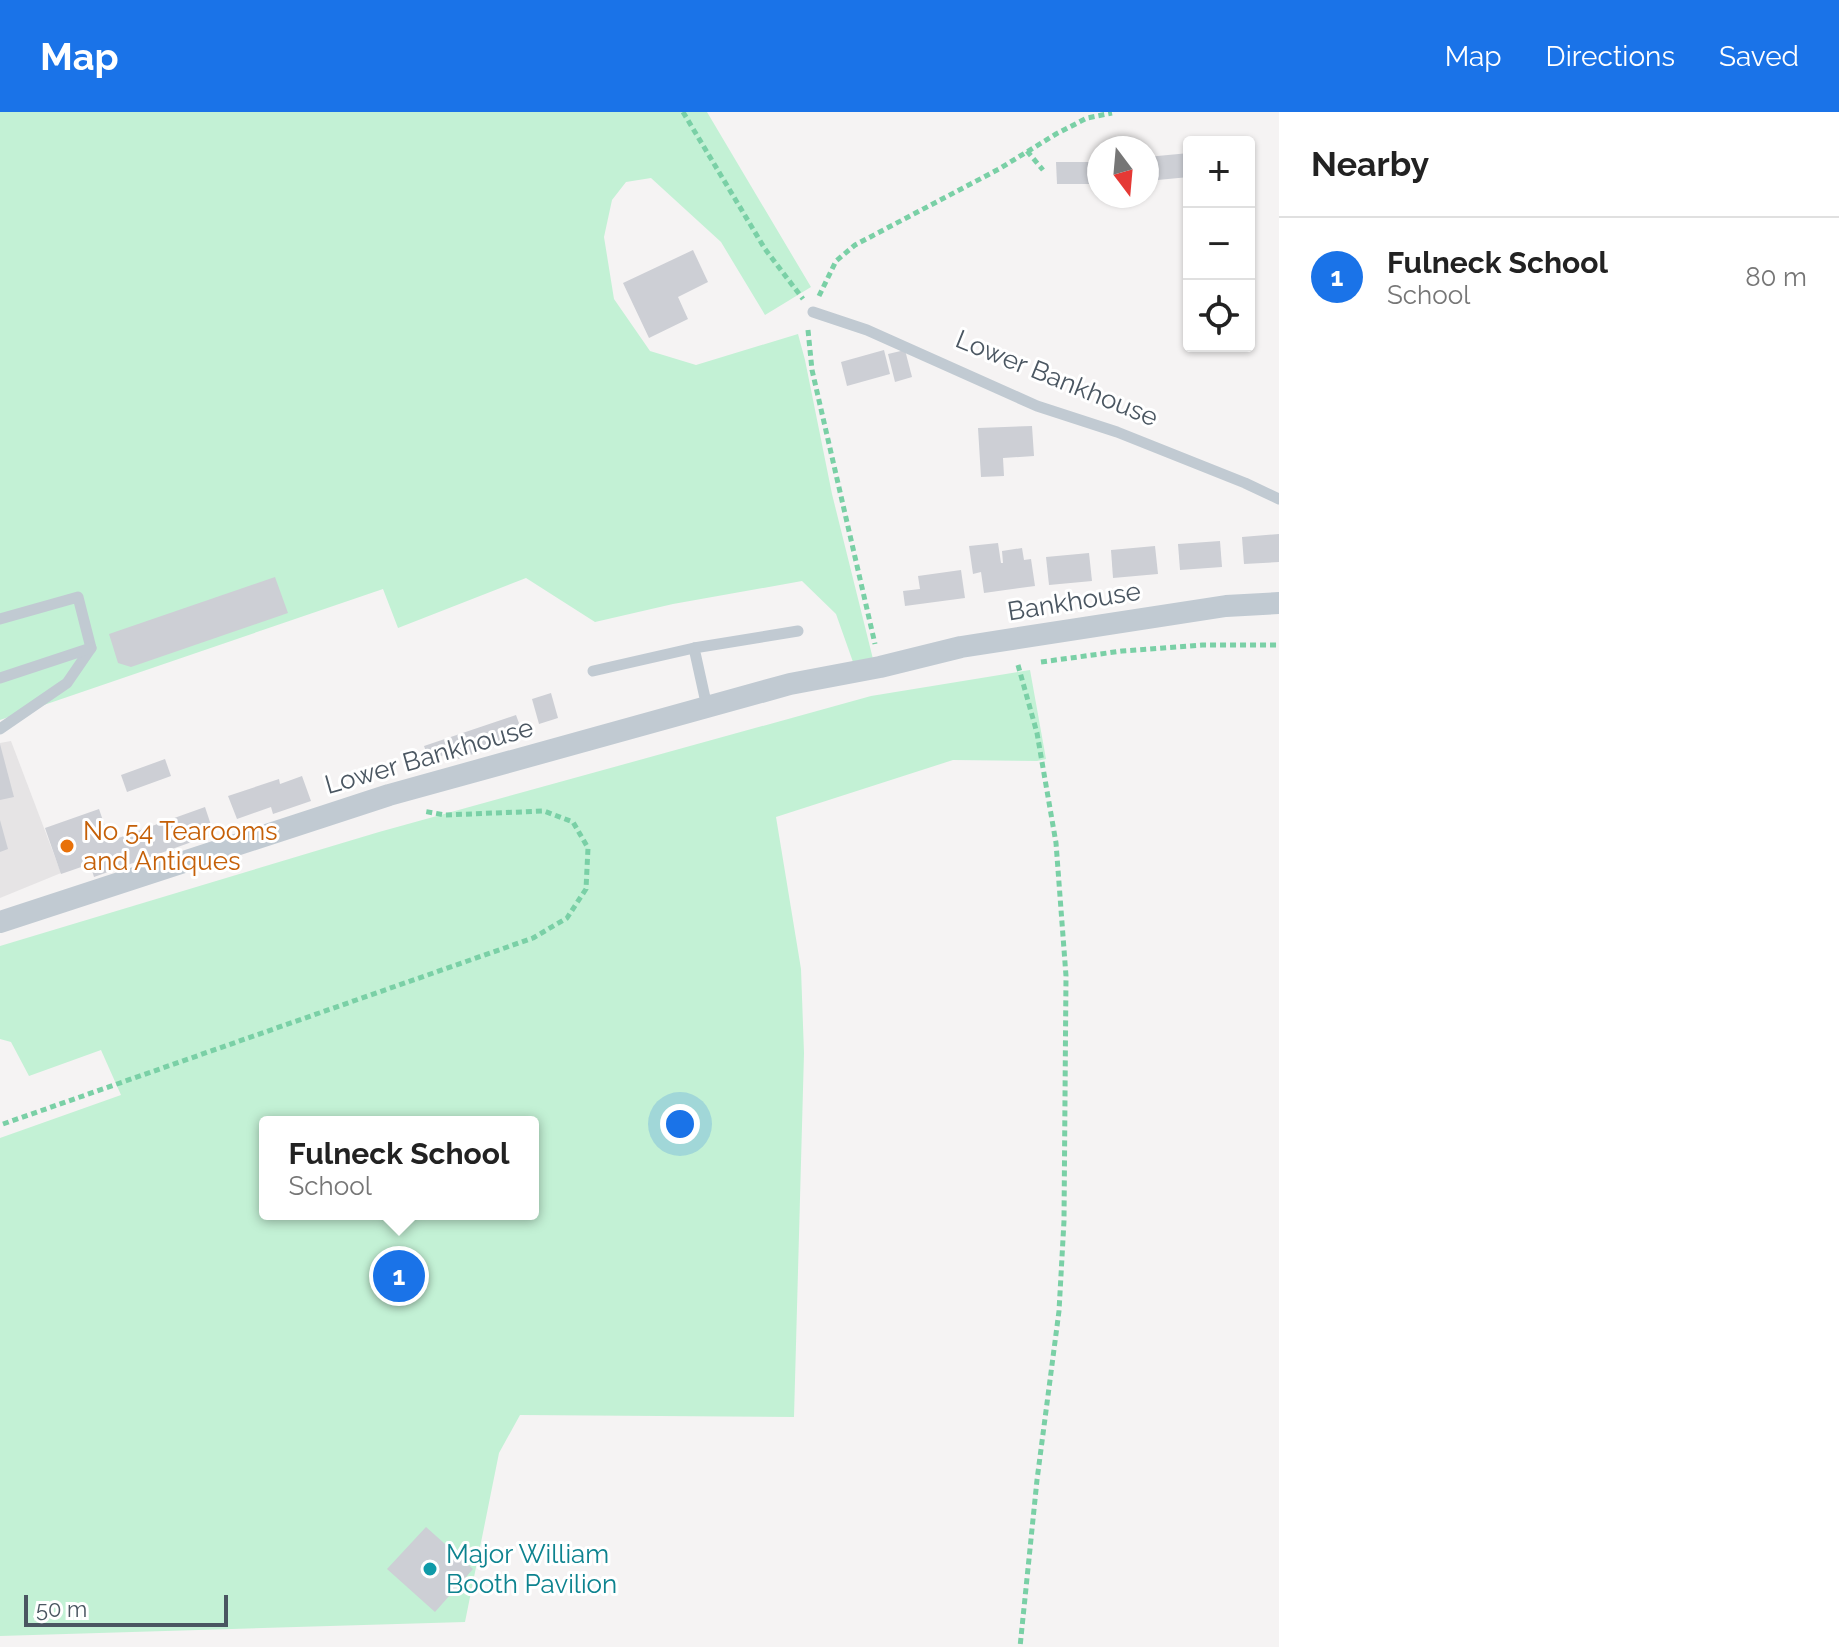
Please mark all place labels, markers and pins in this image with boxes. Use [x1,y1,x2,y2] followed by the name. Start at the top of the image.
[83,816,278,876] place label: No 54 Tearooms and Antiques
[58,837,76,855] marker: No 54 Tearooms and Antiques
[373,1246,425,1306] pin: 1
[446,1539,617,1599] place label: Major William Booth Pavilion
[421,1560,439,1578] marker: Major William Booth Pavilion

